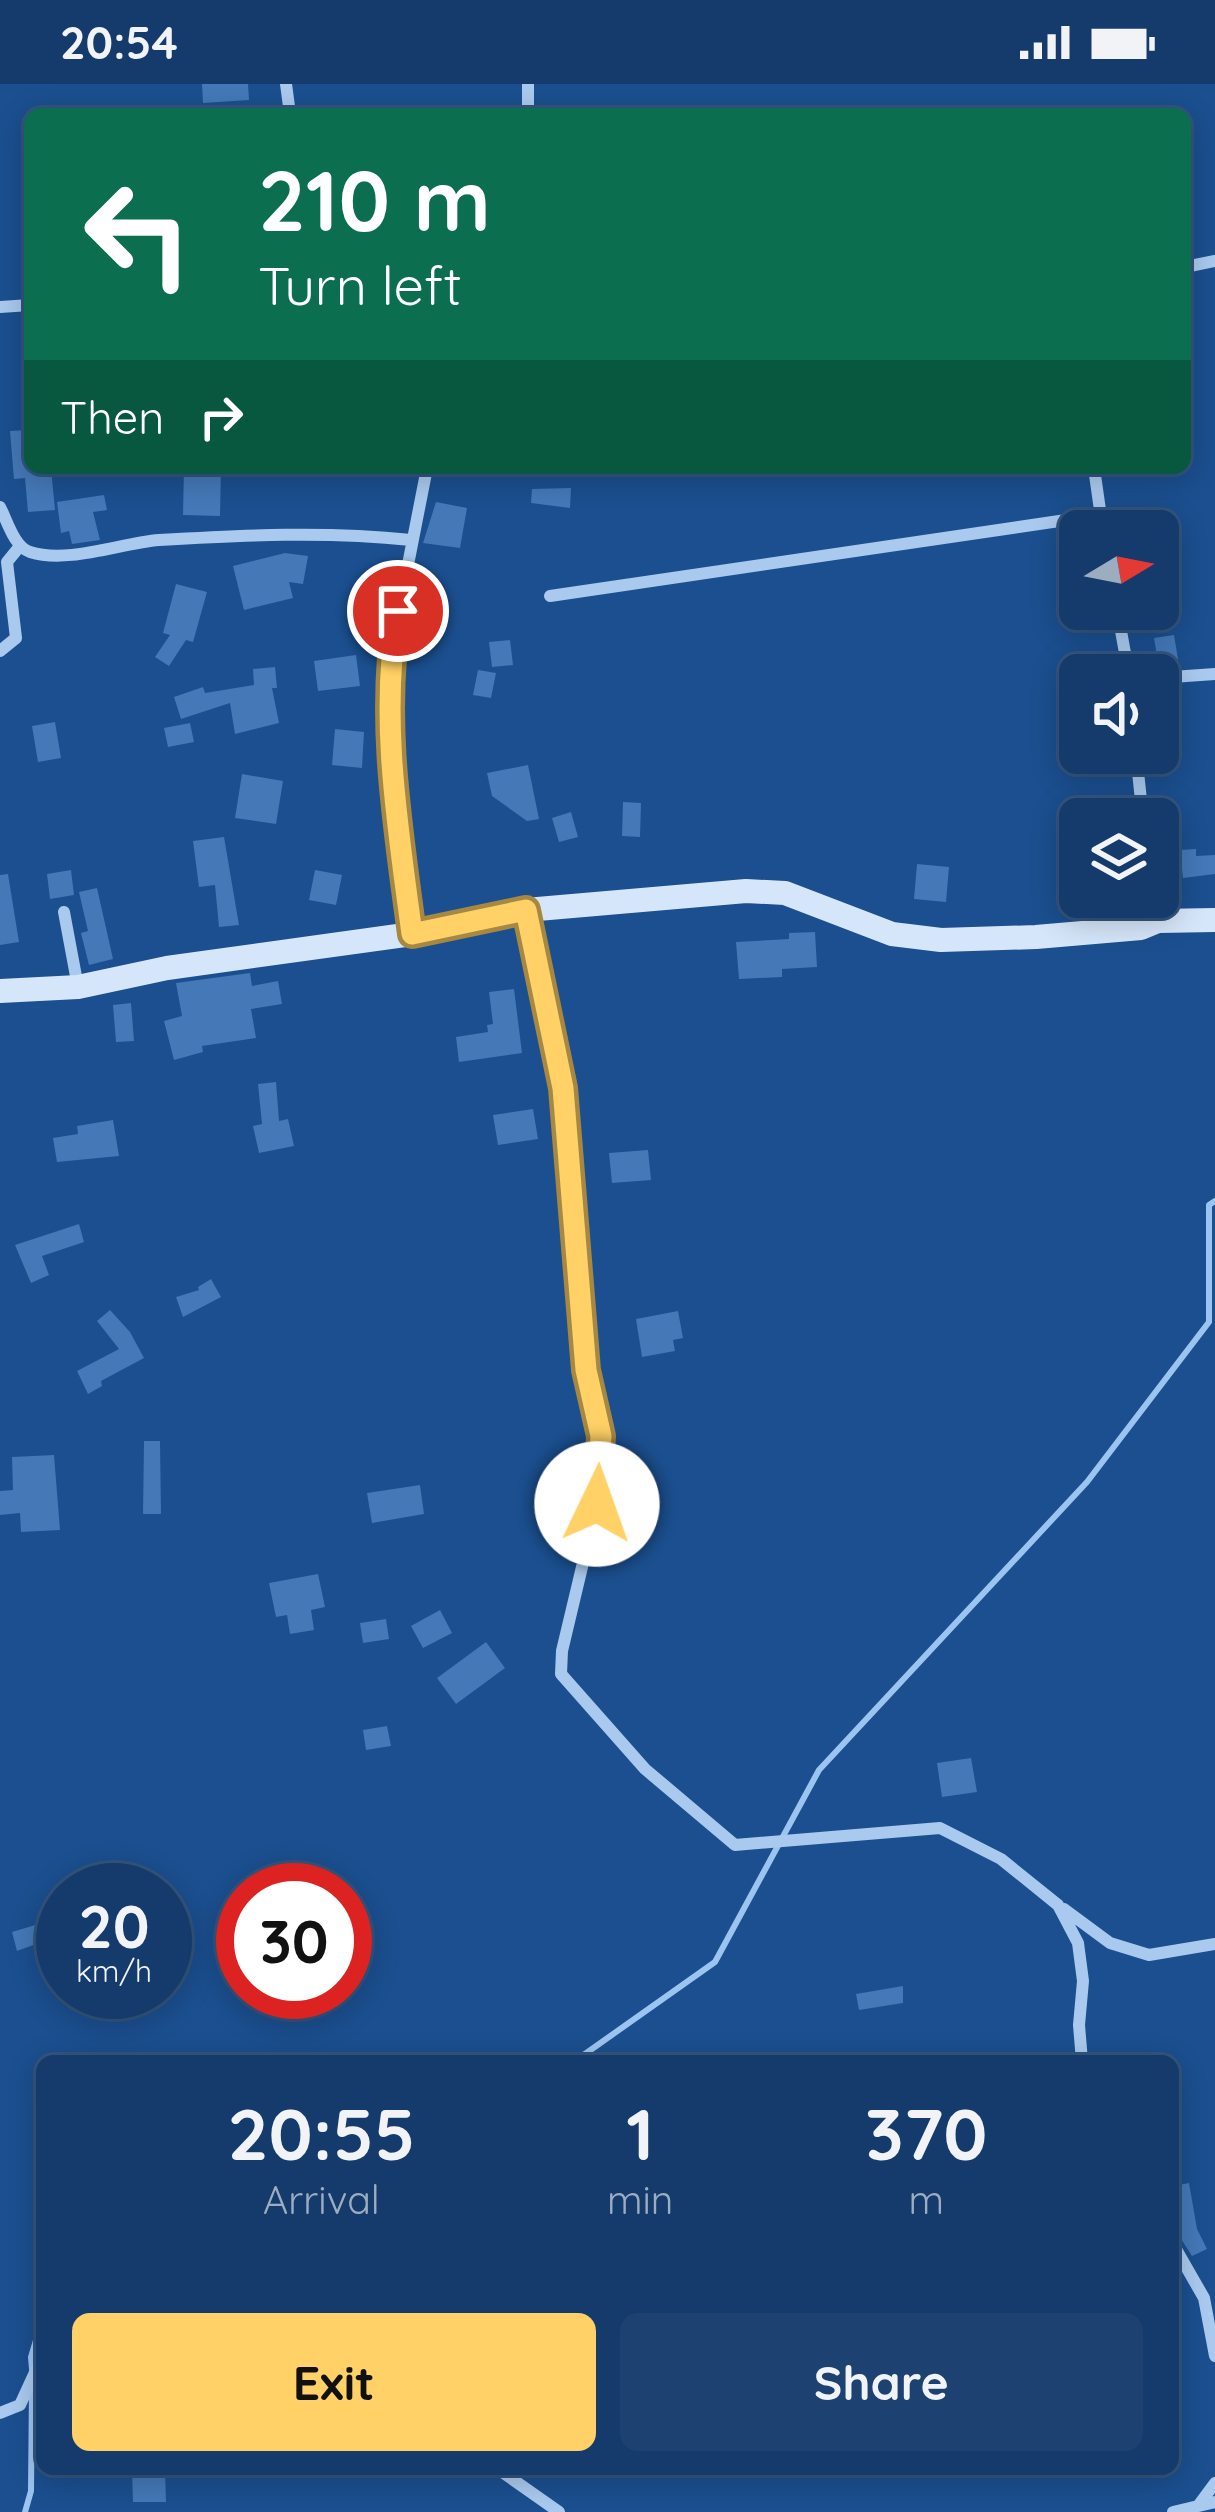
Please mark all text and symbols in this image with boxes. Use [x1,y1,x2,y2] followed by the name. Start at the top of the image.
[60,14,178,70] text: 20:54
[258,147,491,252] text: 210 m
[60,156,216,312] icon: left
[258,251,462,319] text: Turn left
[188,384,254,450] icon: right
[60,389,164,445] text: Then
[1059,510,1179,630] north arrow
[1059,510,1179,918] map controls
[347,560,449,662] pin
[365,578,431,644] icon: arrive
[1059,654,1179,774] button: sound
[1059,798,1179,918] button: layers
[534,1441,660,1567] position arrow
[216,1863,372,2019] speed limit sign: 30
[79,1888,149,1963] text: 20
[76,1952,152,1990] text: km/h
[228,2088,415,2178] text: 20:55
[626,2088,654,2178] text: 1
[865,2088,987,2178] text: 370
[263,2175,380,2224] text: Arrival
[607,2175,673,2224] text: min
[908,2175,944,2224] text: m
[72,2313,596,2451] button: Exit
[620,2313,1143,2451] button: Share

